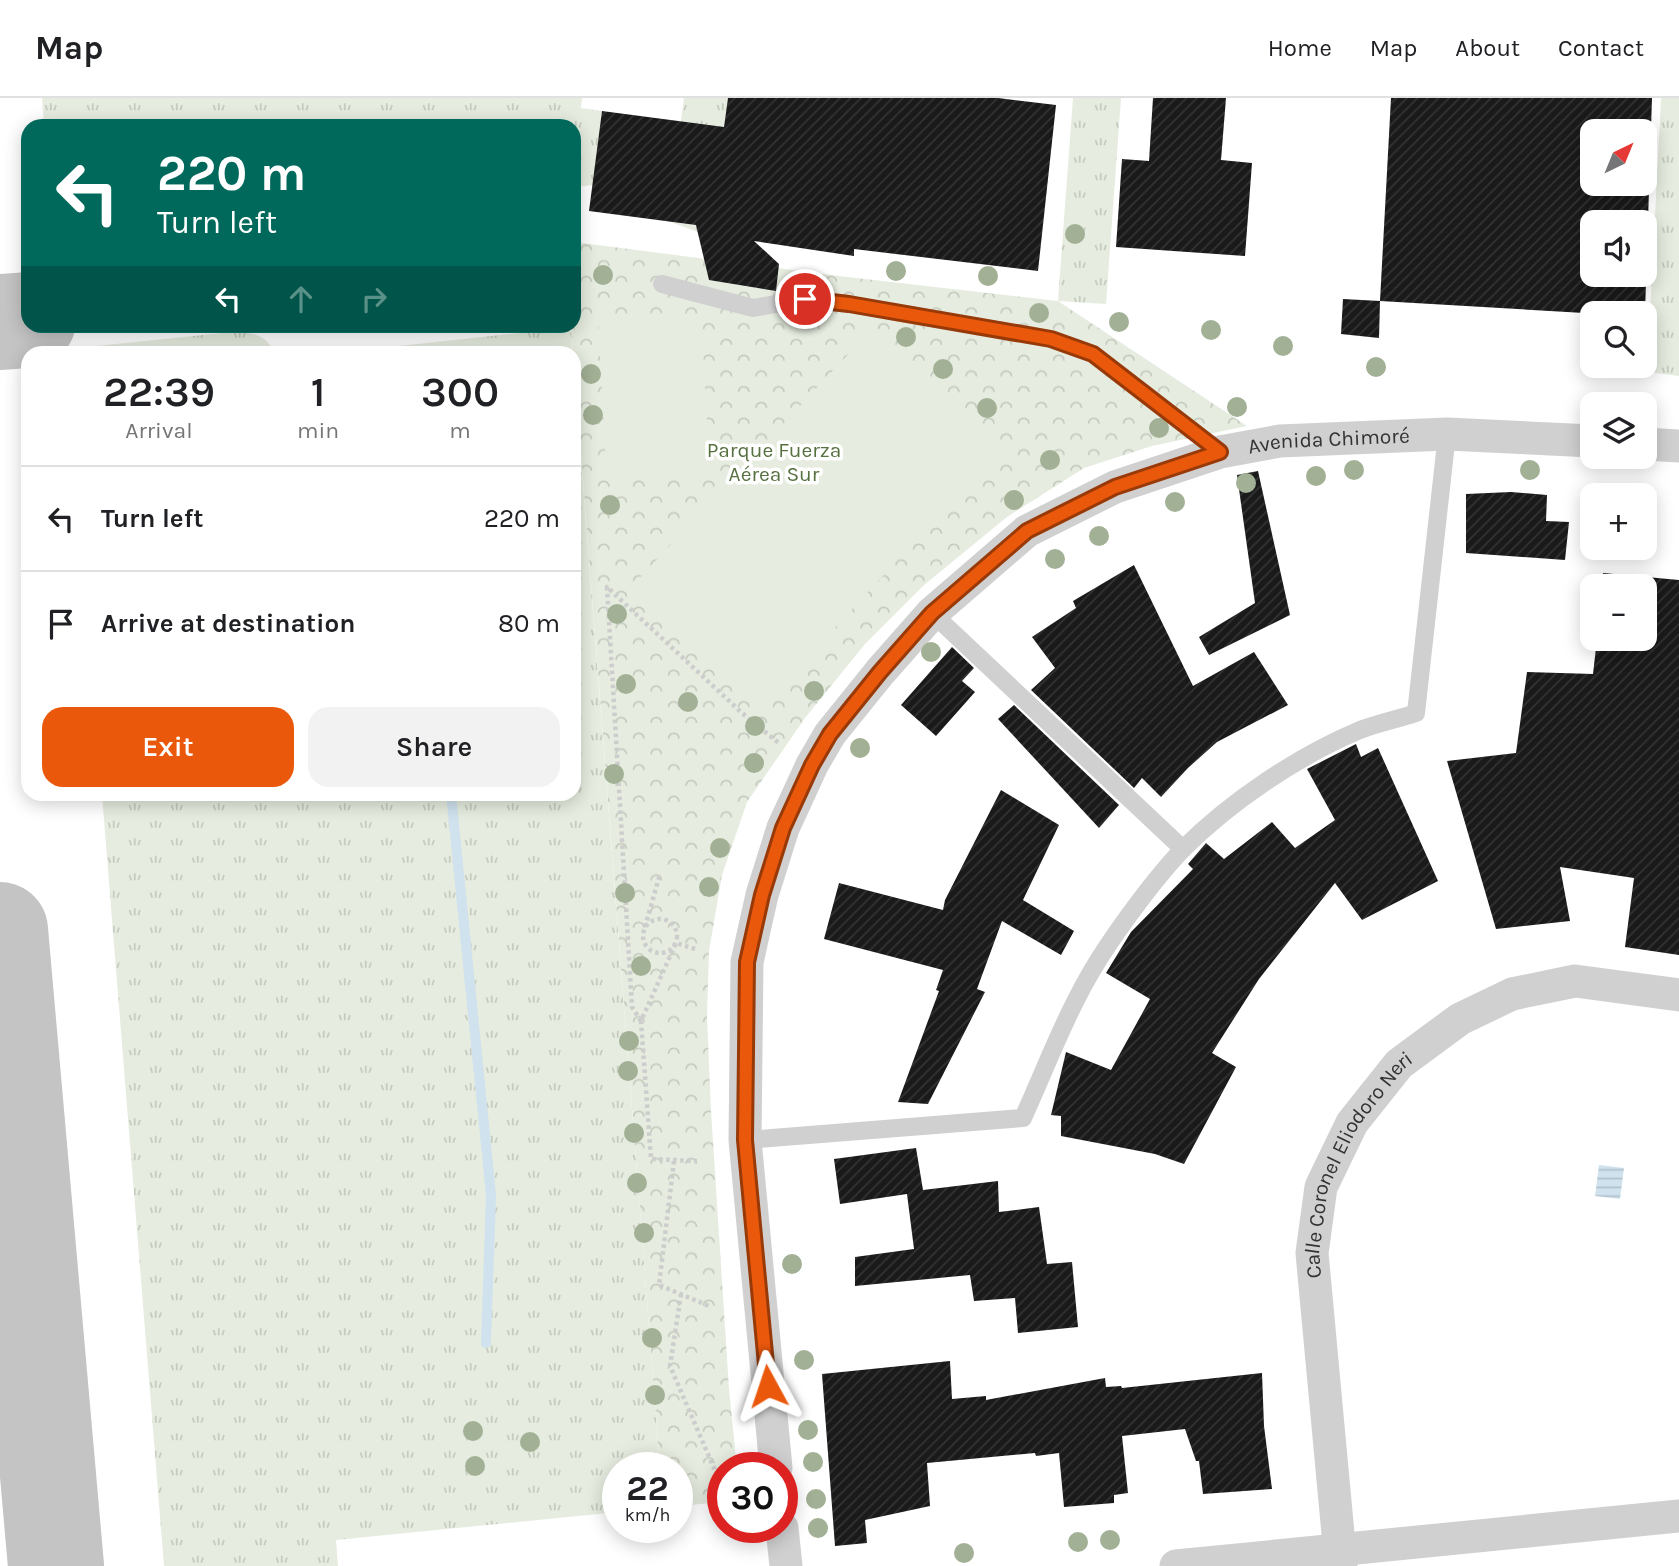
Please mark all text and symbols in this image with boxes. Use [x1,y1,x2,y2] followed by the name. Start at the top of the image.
[35,29,103,67] text: Map
[1268,34,1332,62] text: Home
[1370,34,1417,62] text: Map
[1455,34,1520,62] text: About
[1558,34,1644,62] text: Contact
[1580,119,1657,196] north arrow
[1580,119,1657,651] map controls
[157,145,306,202] text: 220 m
[42,147,133,238] icon: left
[157,204,277,241] text: Turn left
[1580,210,1657,287] button: sound
[775,269,835,329] pin
[209,280,247,318] icon: left
[282,280,320,318] icon: ahead
[355,280,393,318] icon: right
[786,280,824,318] icon: arrive
[1580,301,1657,378] button: search
[103,367,215,417] text: 22:39
[311,367,325,417] text: 1
[421,367,499,417] text: 300
[1580,392,1657,469] button: layers
[125,417,193,444] text: Arrival
[297,417,339,444] text: min
[449,417,471,444] text: m
[1246,424,1410,459] street label: Avenida Chimoré
[707,438,841,486] park label: Parque Fuerza Aérea Sur
[1580,483,1657,560] button: +
[42,500,80,538] icon: left
[101,503,203,534] text: Turn left
[484,503,560,534] text: 220 m
[1580,574,1657,651] button: −
[42,605,80,643] icon: arrive
[101,608,355,639] text: Arrive at destination
[498,608,560,639] text: 80 m
[42,707,294,787] button: Exit
[308,707,560,787] button: Share
[1300,1046,1417,1280] street label: Calle Coronel Eliodoro Neri
[731,1349,805,1423] position arrow
[707,1452,798,1543] speed limit sign: 30
[626,1468,669,1509] text: 22
[625,1504,670,1526] text: km/h

